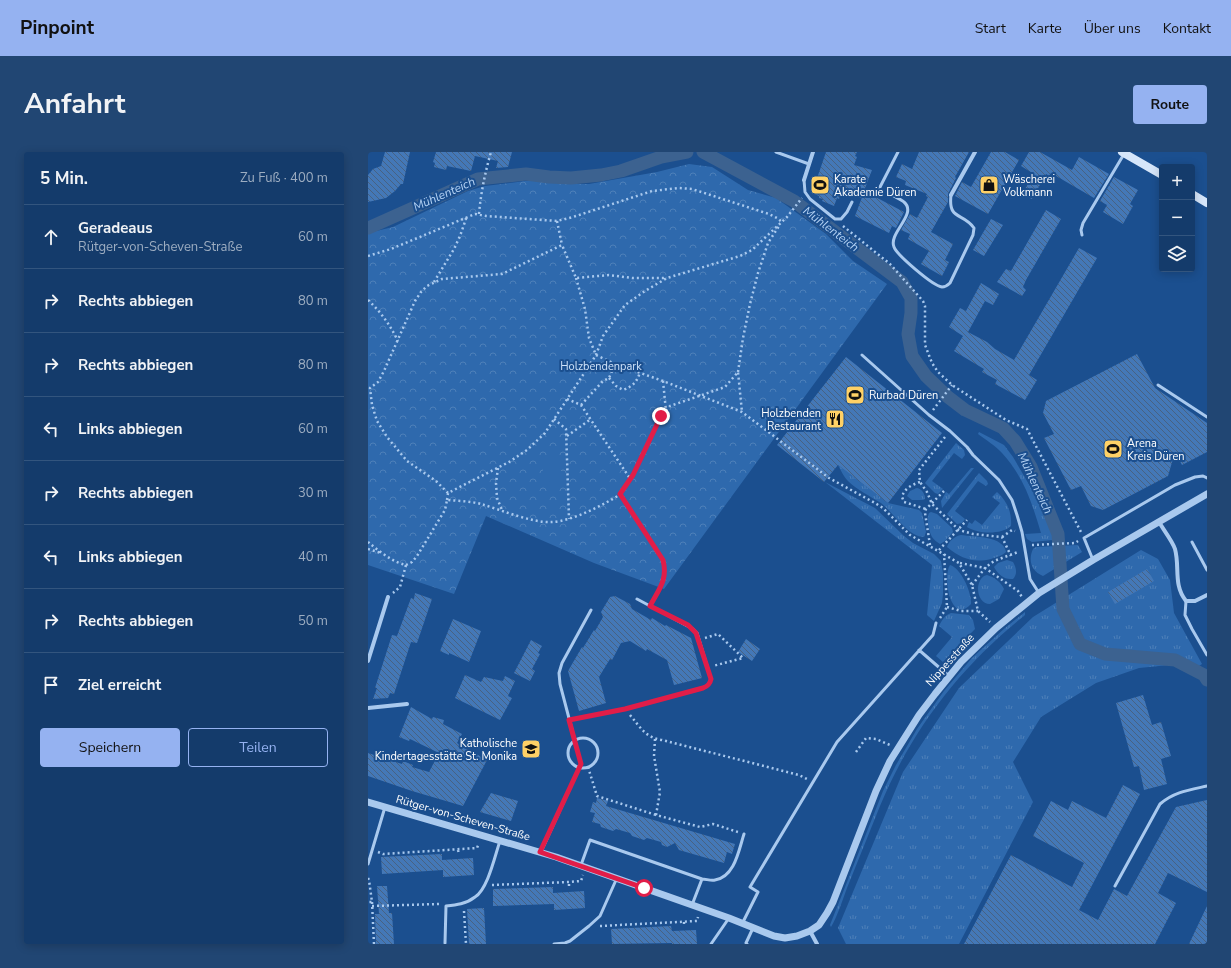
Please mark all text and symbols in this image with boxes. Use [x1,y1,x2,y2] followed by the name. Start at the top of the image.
[20,15,94,41] text: Pinpoint
[975,19,1006,38] text: Start
[1028,19,1062,38] text: Karte
[1084,19,1141,38] text: Über uns
[1163,19,1211,38] text: Kontakt
[24,85,125,123] text: Anfahrt
[1133,85,1207,124] button: Route
[1159,164,1195,272] map controls
[1159,164,1195,200] button: +
[40,167,88,190] text: 5 Min.
[240,169,328,187] text: Zu Fuß · 400 m
[834,172,917,200] place label: Karate Akademie Düren
[1002,172,1055,200] place label: Wäscherei Volkmann
[411,173,478,215] water label: Mühlenteich
[809,174,831,196] sports icon: Karate Akademie Düren
[978,174,1000,196] shop icon: Wäscherei Volkmann
[1159,200,1195,236] button: −
[800,203,862,255] water label: Mühlenteich
[78,218,153,238] text: Geradeaus
[40,226,62,248] icon: ahead
[298,228,328,246] text: 60 m
[1159,236,1195,272] button: layers
[78,238,242,256] text: Rütger-von-Scheven-Straße
[40,290,62,312] icon: right
[78,291,193,311] text: Rechts abbiegen
[298,292,328,310] text: 80 m
[40,354,62,376] icon: right
[78,355,193,375] text: Rechts abbiegen
[298,356,328,374] text: 80 m
[560,359,642,374] park label: Holzbendenpark
[844,384,866,406] sports icon: Rurbad Düren
[869,388,938,403] place label: Rurbad Düren
[761,406,821,434] place label: Holzbenden Restaurant
[652,407,670,425] route end
[824,408,846,430] restaurant icon: Holzbenden Restaurant
[40,418,62,440] icon: left
[78,419,182,439] text: Links abbiegen
[298,420,328,438] text: 60 m
[1127,436,1185,464] place label: Arena Kreis Düren
[1102,438,1124,460] sports icon: Arena Kreis Düren
[1014,450,1056,517] water label: Mühlenteich
[40,482,62,504] icon: right
[78,483,193,503] text: Rechts abbiegen
[298,484,328,502] text: 30 m
[40,546,62,568] icon: left
[78,547,182,567] text: Links abbiegen
[298,548,328,566] text: 40 m
[40,610,62,632] icon: right
[78,611,193,631] text: Rechts abbiegen
[298,612,328,630] text: 50 m
[922,630,978,690] street label: Nippesstraße
[40,674,62,696] icon: arrive
[78,675,161,695] text: Ziel erreicht
[40,728,180,767] button: Speichern
[188,728,328,767] button: Teilen
[375,736,517,764] place label: Katholische Kindertagesstätte St. Monika
[520,738,542,760] school or university icon: Katholische Kindertagesstätte St. Monika
[394,792,532,844] street label: Rütger-von-Scheven-Straße
[635,879,653,897] route start

